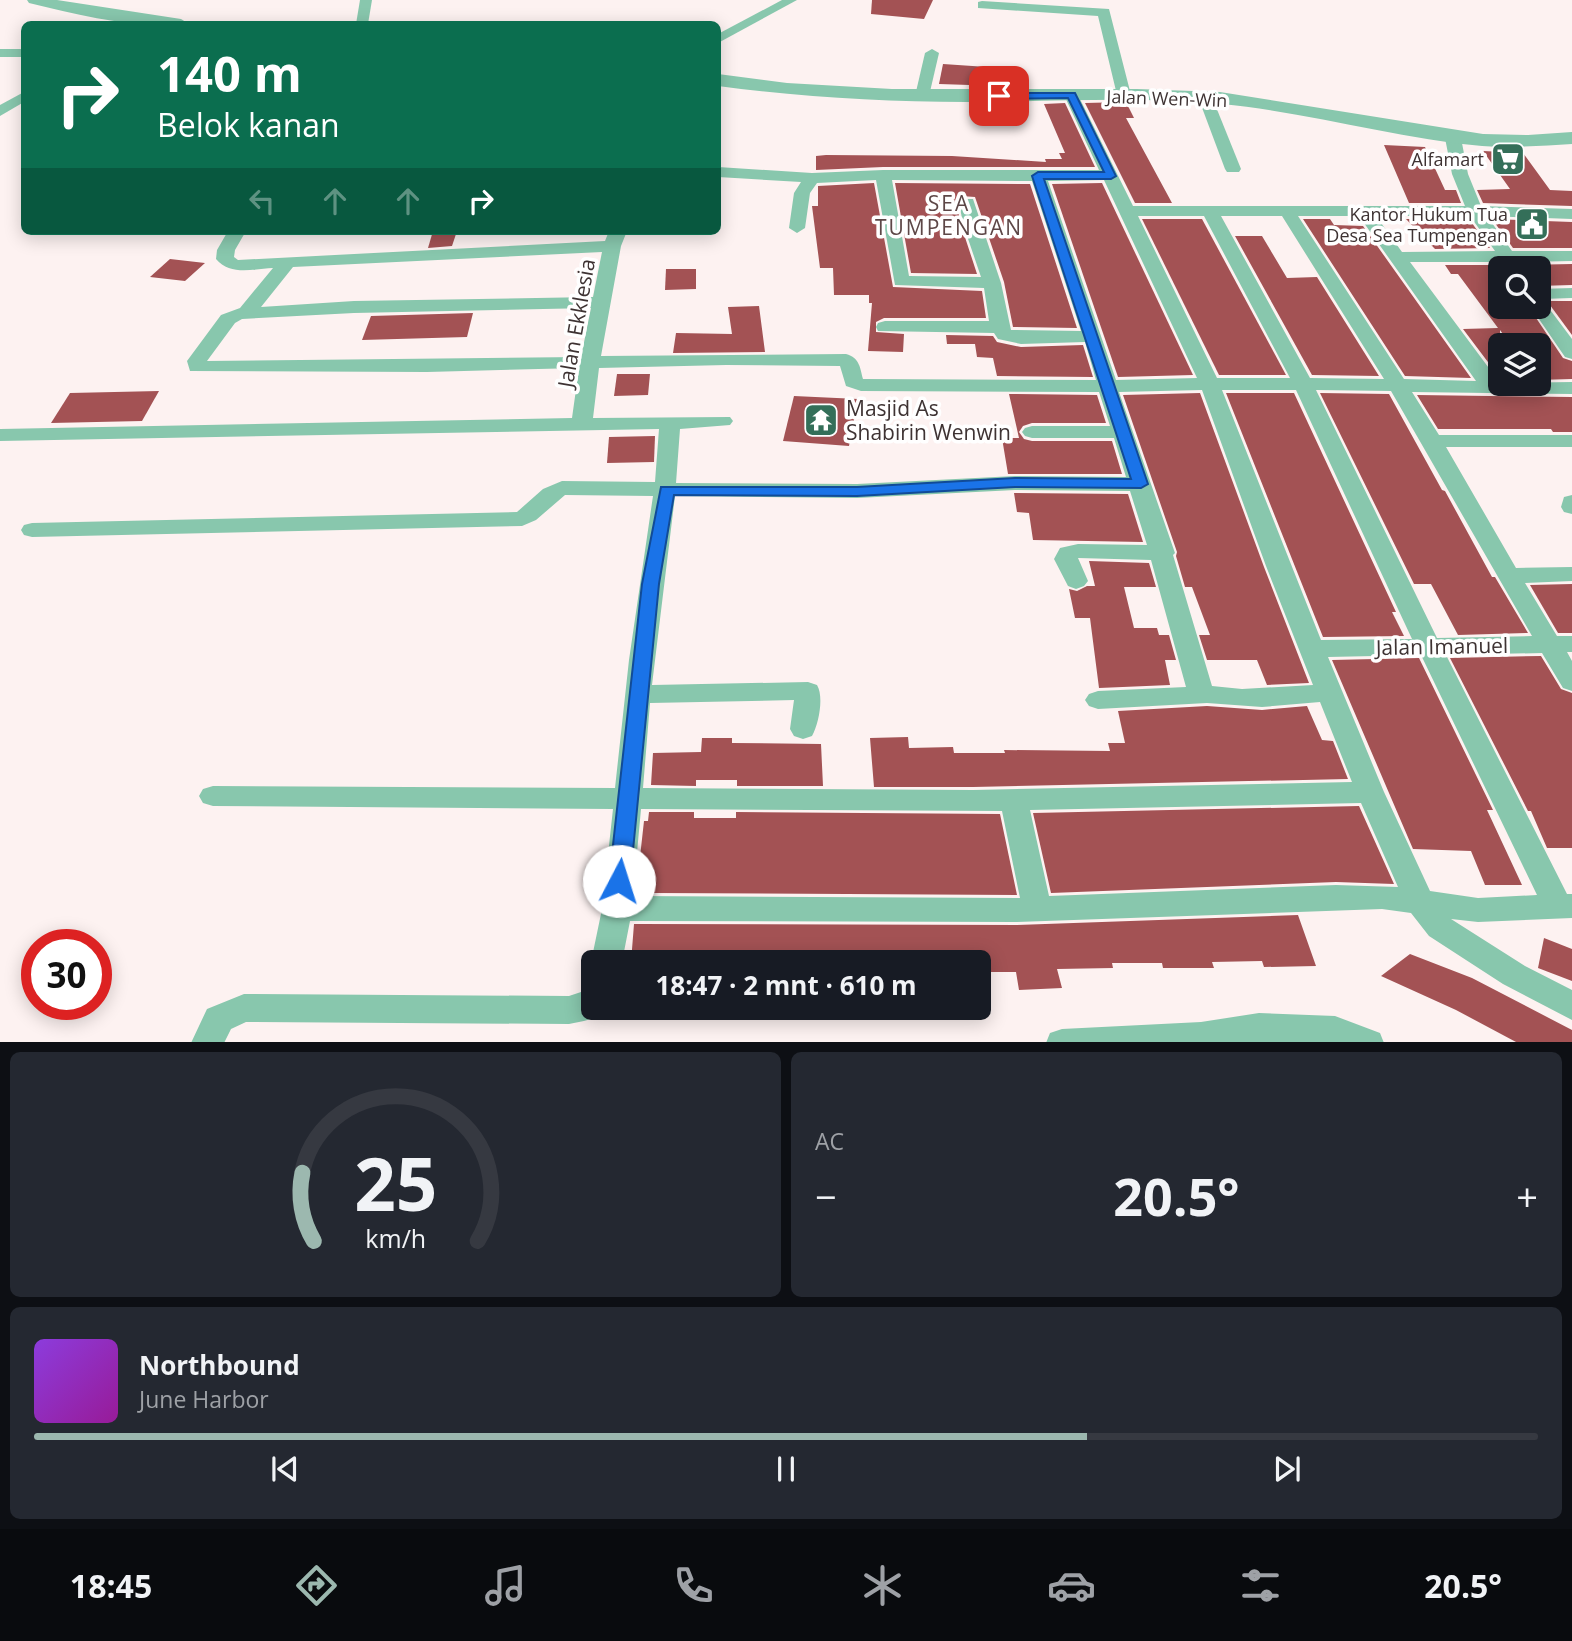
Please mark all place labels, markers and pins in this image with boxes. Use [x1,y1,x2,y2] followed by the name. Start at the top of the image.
[969,66,1029,126] pin
[1489,140,1527,178] supermarket icon: Alfamart
[1412,147,1484,171] place label: Alfamart
[1326,202,1508,247] place label: Kantor Hukum Tua Desa Sea Tumpengan
[1513,205,1551,243] public building icon: Kantor Hukum Tua Desa Sea Tumpengan
[846,394,1011,446] place label: Masjid As Shabirin Wenwin
[802,401,840,439] temple icon: Masjid As Shabirin Wenwin

